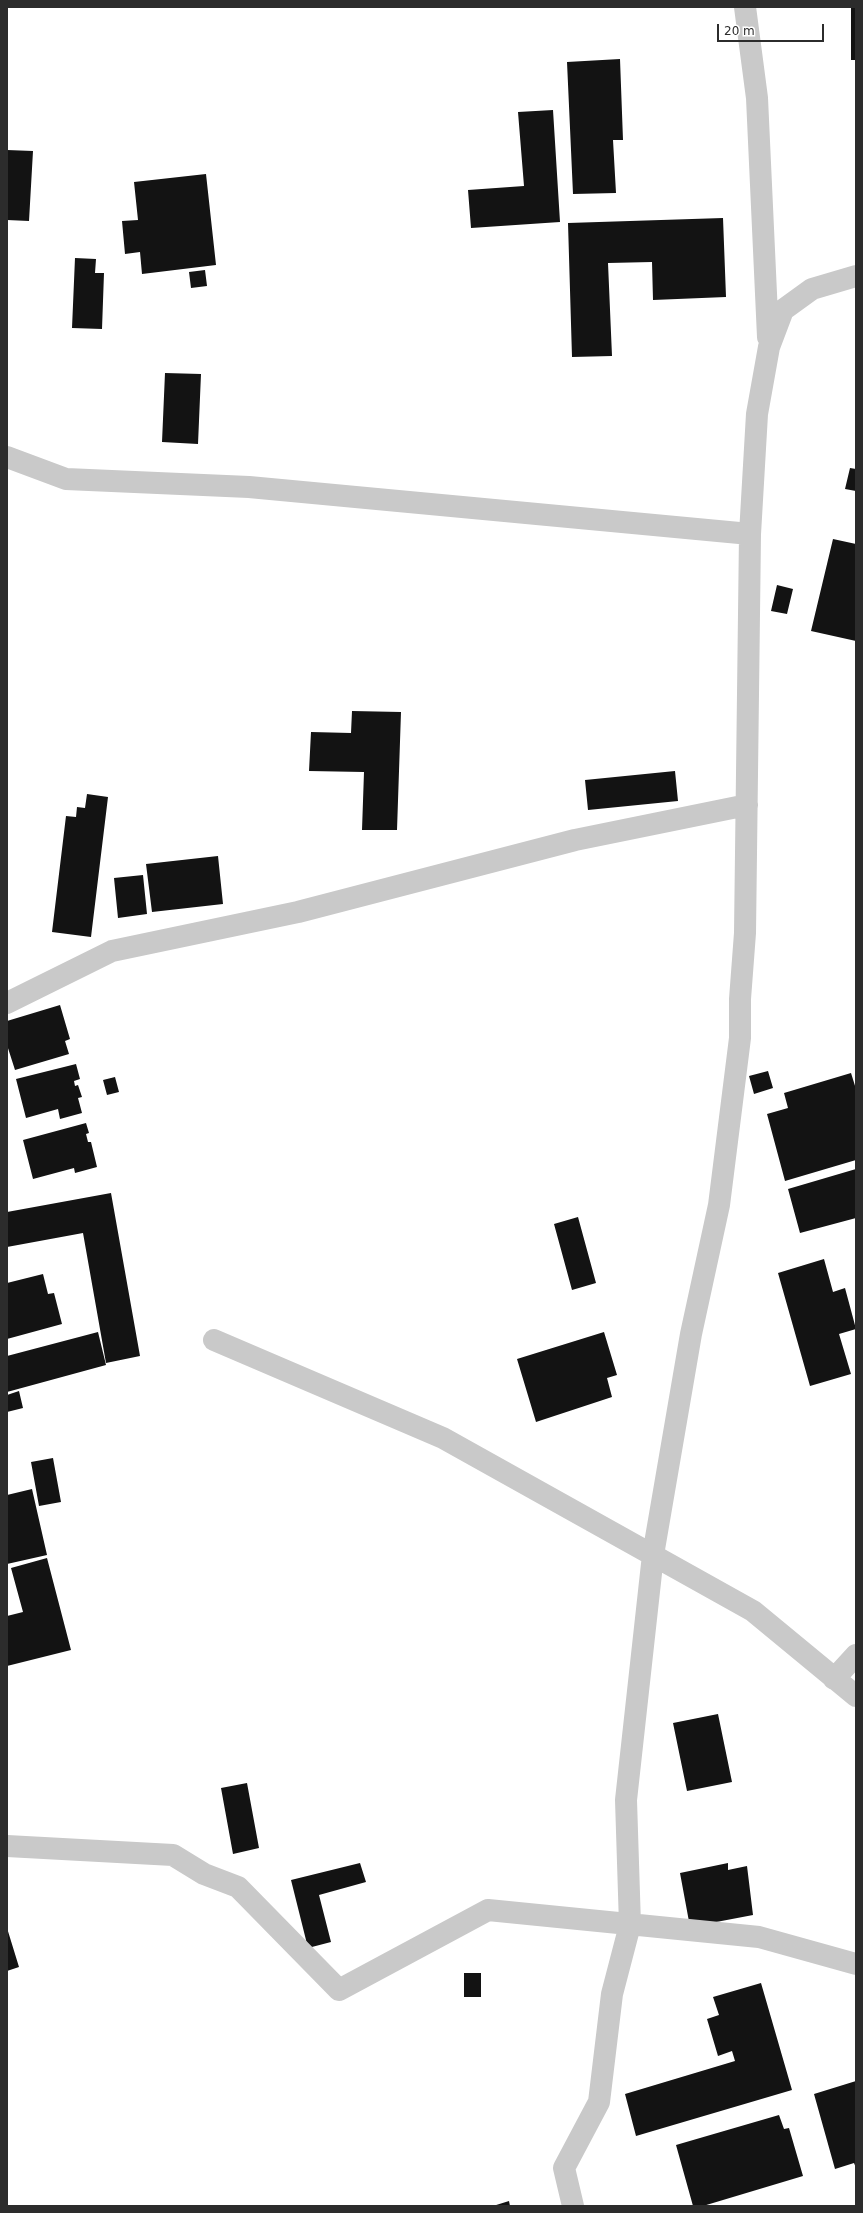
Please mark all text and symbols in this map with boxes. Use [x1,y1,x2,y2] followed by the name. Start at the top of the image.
[719,16,826,42] scale bar
[724,24,755,38] text: 20 m

